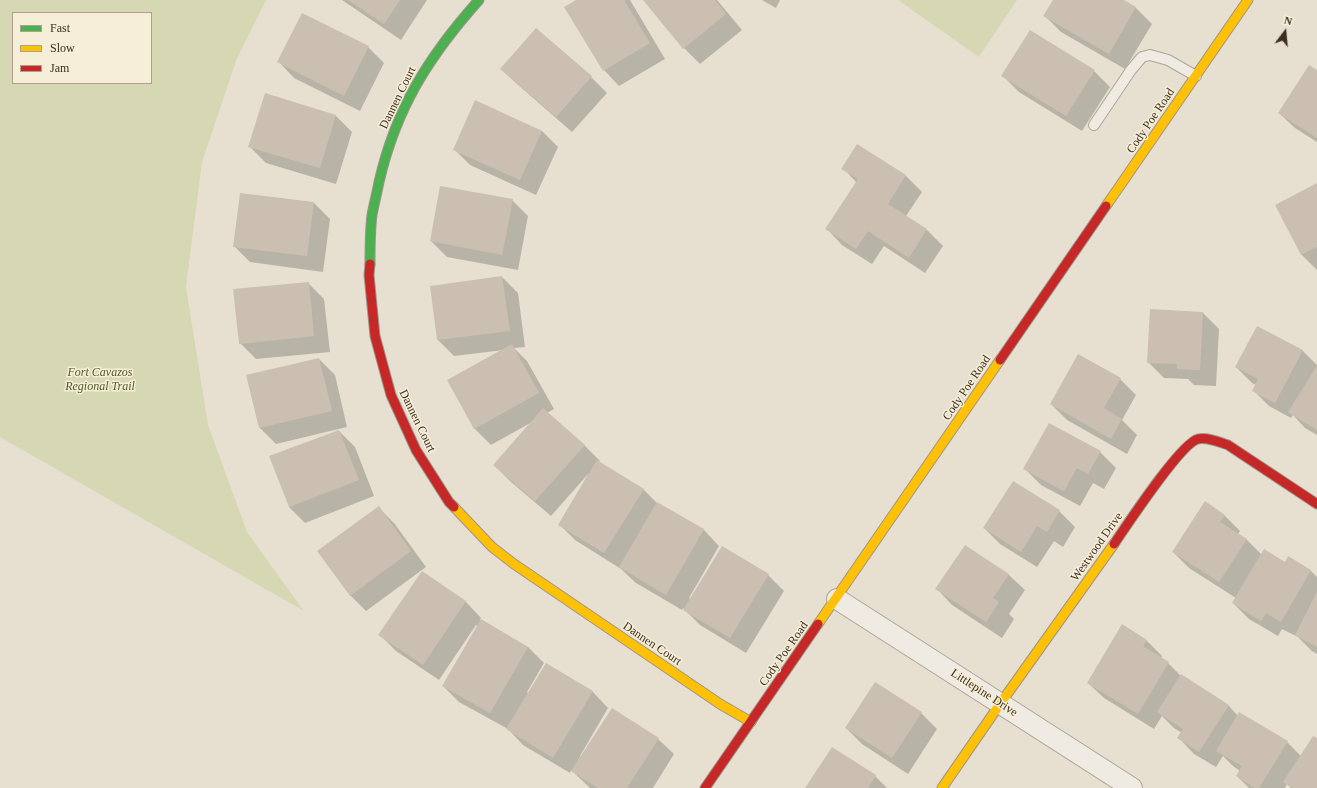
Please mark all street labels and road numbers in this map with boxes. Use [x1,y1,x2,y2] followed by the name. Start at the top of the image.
[377,64,419,132] street label: Dannen Court
[1124,86,1178,156] street label: Cody Poe Road
[940,353,994,423] street label: Cody Poe Road
[396,387,438,455] street label: Dannen Court
[1068,510,1126,584] street label: Westwood Drive
[620,619,684,669] street label: Dannen Court
[756,619,812,689] street label: Cody Poe Road
[948,666,1020,720] street label: Littlepine Drive

